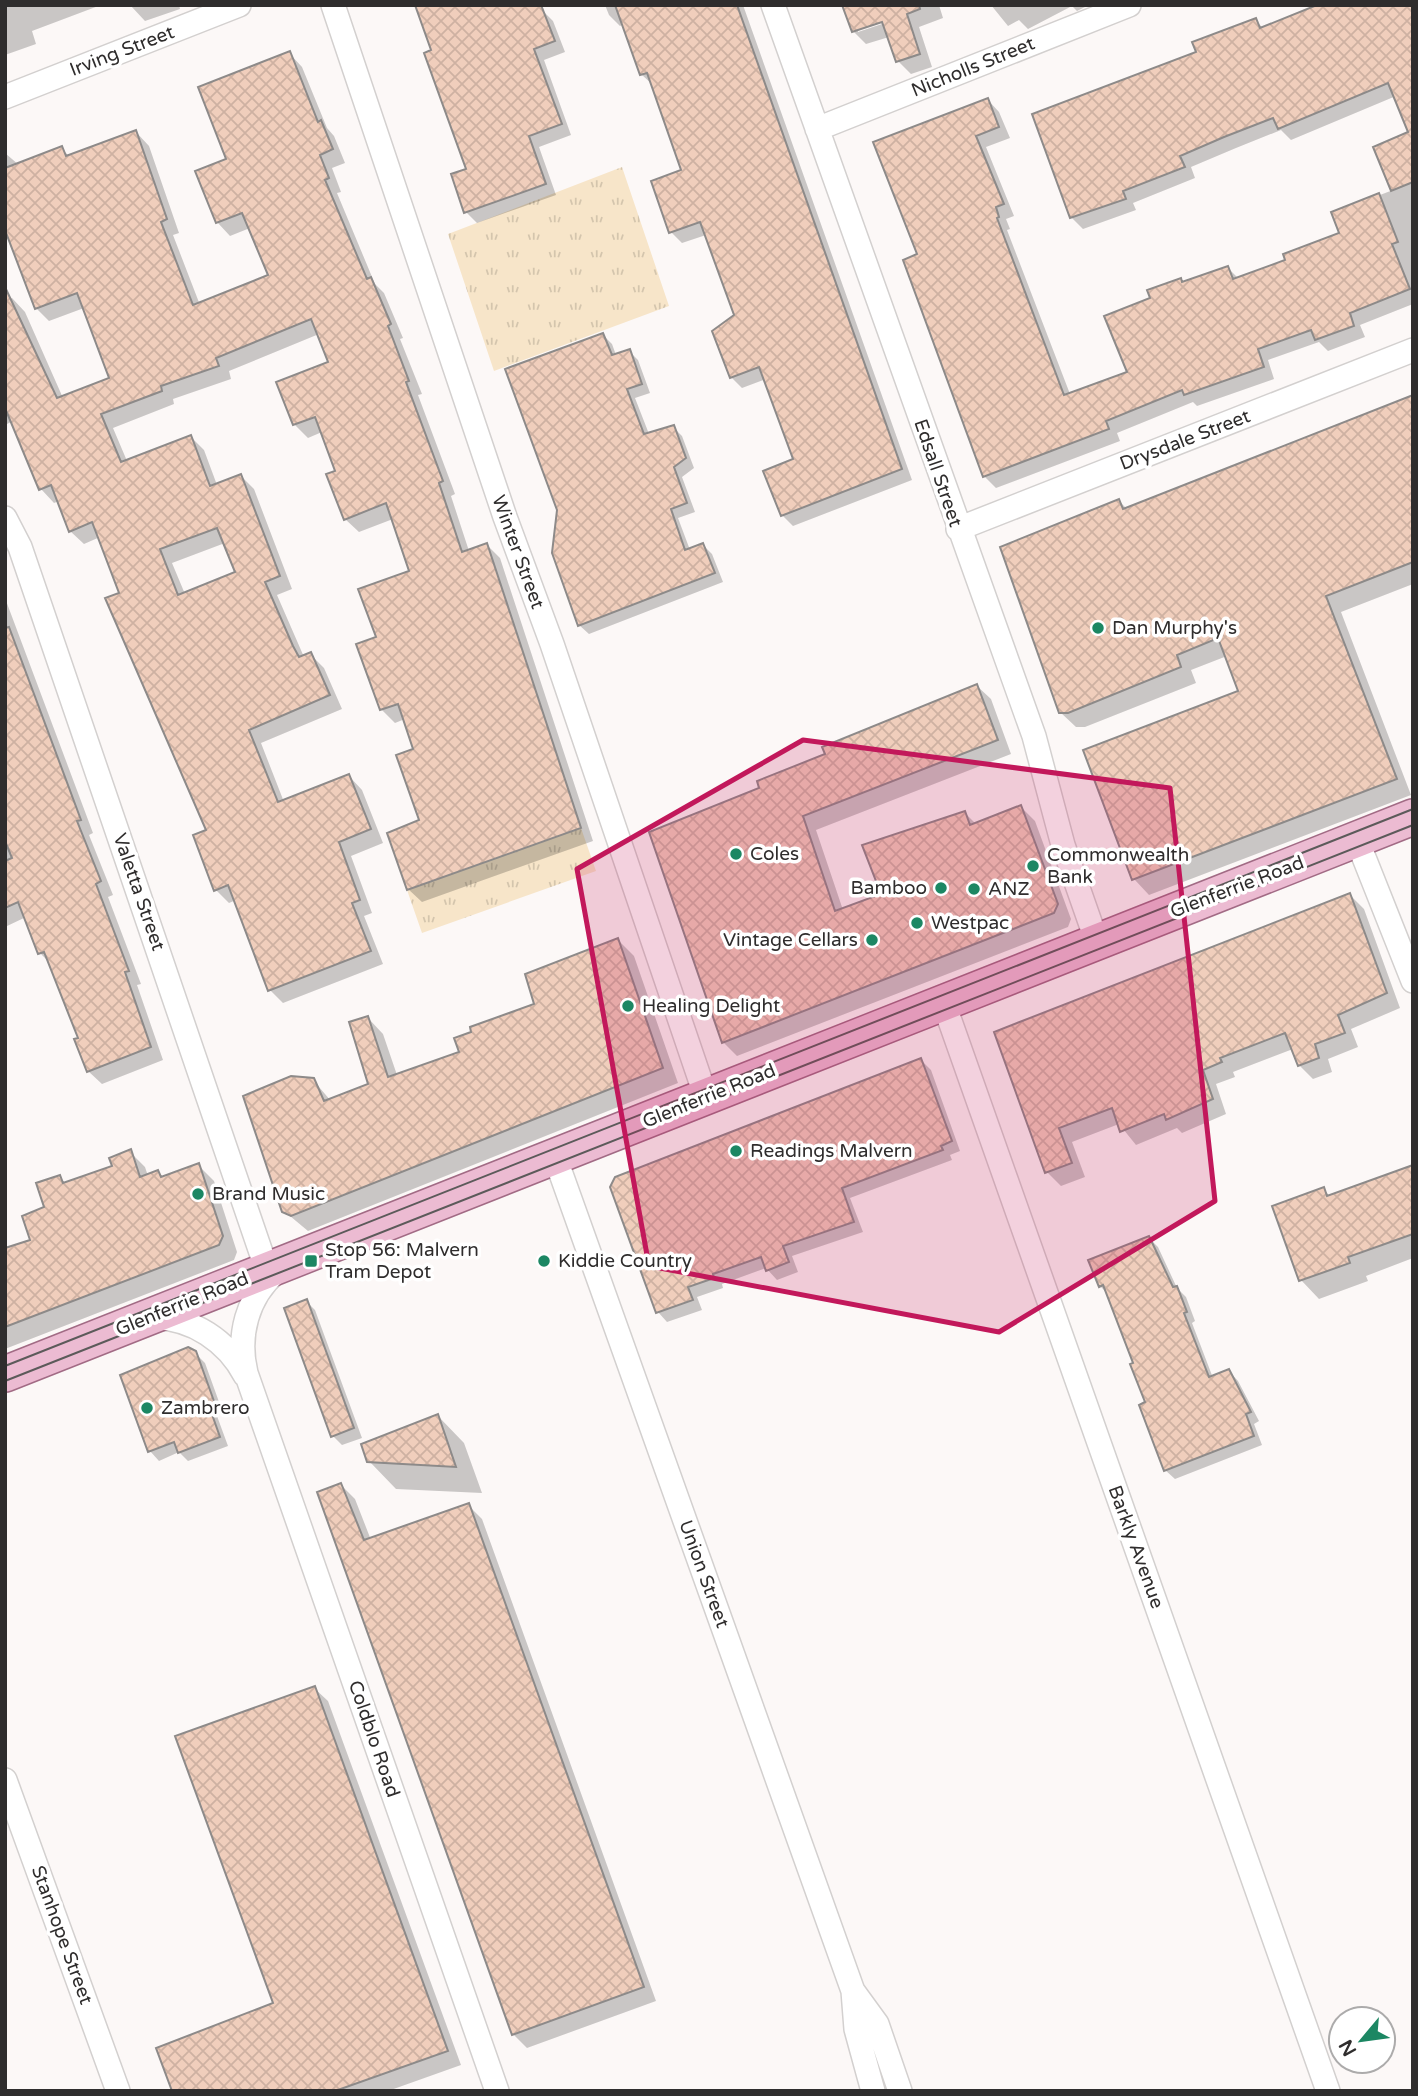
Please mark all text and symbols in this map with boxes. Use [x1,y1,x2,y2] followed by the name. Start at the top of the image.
[67,21,177,81] street label: Irving Street
[908,32,1038,102] street label: Nicholls Street
[1117,405,1253,475] street label: Drysdale Street
[909,416,967,530] street label: Edsall Street
[487,492,549,612] street label: Winter Street
[1112,617,1237,639] place label: Dan Murphy's
[1090,620,1106,636] marker: Dan Murphy's
[109,830,169,954] street label: Valetta Street
[750,843,799,865] place label: Coles
[1047,844,1189,888] place label: Commonwealth Bank
[728,846,744,862] marker: Coles
[1167,851,1307,923] street label: Glenferrie Road
[1025,858,1041,874] marker: Commonwealth Bank
[851,877,927,899] place label: Bamboo
[988,878,1030,900] place label: ANZ
[933,880,949,896] marker: Bamboo
[966,881,982,897] marker: ANZ
[931,912,1009,934] place label: Westpac
[909,915,925,931] marker: Westpac
[723,929,858,951] place label: Vintage Cellars
[864,932,880,948] marker: Vintage Cellars
[642,995,780,1017] place label: Healing Delight
[620,998,636,1014] marker: Healing Delight
[639,1059,779,1133] street label: Glenferrie Road
[750,1140,913,1162] place label: Readings Malvern
[728,1143,744,1159] marker: Readings Malvern
[212,1183,325,1205] place label: Brand Music
[190,1186,206,1202] marker: Brand Music
[325,1239,479,1283] place label: Stop 56: Malvern Tram Depot
[558,1250,692,1272] place label: Kiddie Country
[303,1253,319,1269] marker: Stop 56: Malvern Tram Depot
[536,1253,552,1269] marker: Kiddie Country
[112,1267,252,1341] street label: Glenferrie Road
[161,1397,250,1419] place label: Zambrero
[139,1400,155,1416] marker: Zambrero
[1104,1482,1168,1612] street label: Barkly Avenue
[674,1517,734,1631] street label: Union Street
[344,1678,404,1800] street label: Coldblo Road
[27,1863,97,2007] street label: Stanhope Street
[1327,2005,1397,2075] north arrow
[1335,2036,1361,2060] text: N

